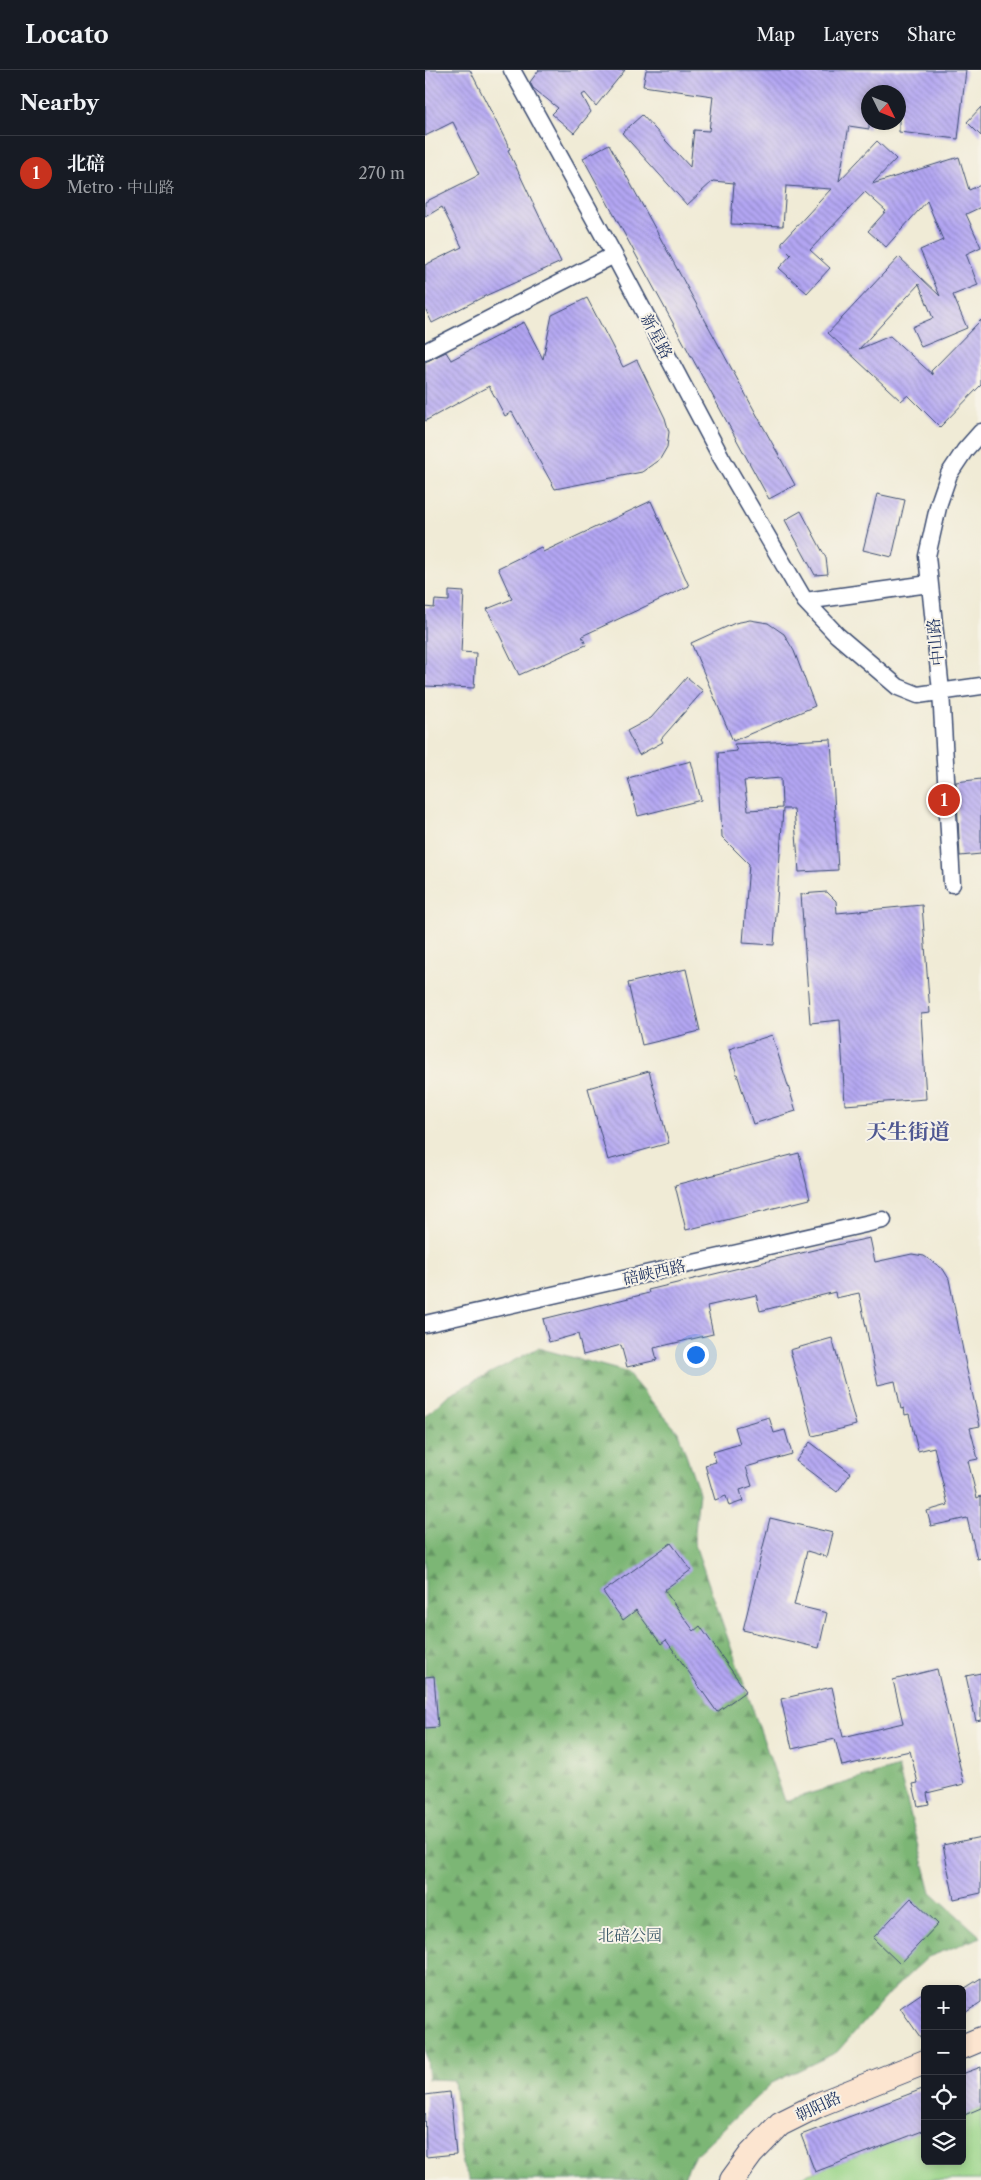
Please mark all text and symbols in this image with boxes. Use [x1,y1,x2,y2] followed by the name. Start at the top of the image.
[25,20,109,49] text: Locato
[757,24,795,46] text: Map
[823,24,879,46] text: Layers
[907,24,956,46] text: Share
[861,85,906,130] north arrow
[20,90,99,115] text: Nearby
[67,152,105,175] text: 北碚
[32,163,40,183] text: 1
[359,163,405,183] text: 270 m
[67,177,175,197] text: Metro · 中山路
[637,310,677,362] street label: 新星路
[923,617,947,667] street label: 中山路
[928,781,960,819] pin: 1
[866,1119,950,1144] district label: 天生街道
[621,1255,687,1289] street label: 碚峡西路
[683,1342,709,1368] your location
[598,1925,662,1945] park label: 北碚公园
[921,1985,966,2165] map controls
[921,1985,966,2030] button: +
[921,2030,966,2075] button: −
[921,2075,966,2120] button: locate
[792,2087,844,2125] street label: 朝阳路
[921,2120,966,2165] button: layers

